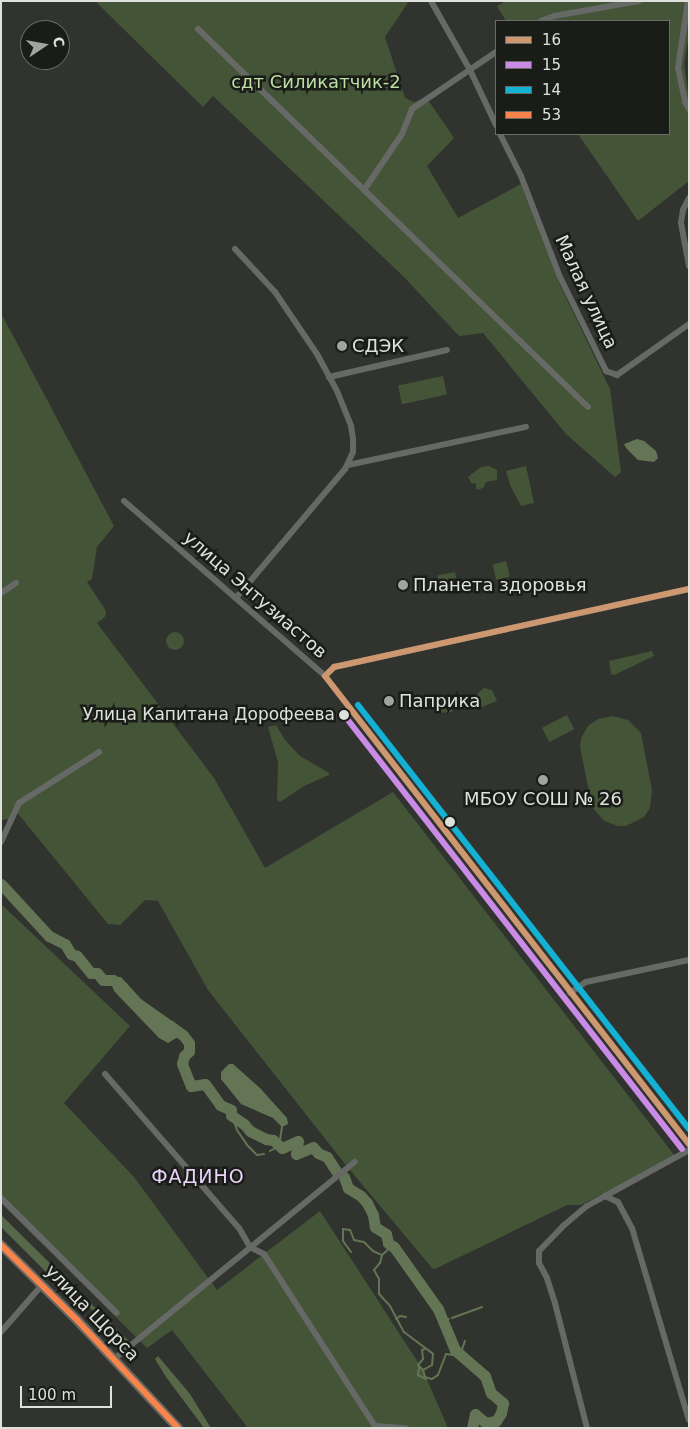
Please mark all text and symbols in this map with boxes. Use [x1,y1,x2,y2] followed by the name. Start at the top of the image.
[20,20,70,70] north arrow
[495,20,670,135] legend
[542,31,561,49] text: 16
[50,35,68,49] text: С
[542,56,561,74] text: 15
[231,71,401,93] park label: сдт Силикатчик-2
[542,81,561,99] text: 14
[542,106,561,124] text: 53
[550,232,622,352] street label: Малая улица
[352,335,404,357] place label: СДЭК
[336,340,348,352] marker: СДЭК
[179,527,331,663] street label: улица Энтузиастов
[413,574,587,596] place label: Планета здоровья
[397,579,409,591] marker: Планета здоровья
[399,690,480,712] place label: Паприка
[383,695,395,707] marker: Паприка
[83,705,335,725] place label: Улица Капитана Дорофеева
[339,710,349,720] marker: Улица Капитана Дорофеева
[537,774,549,786] marker: МБОУ СОШ № 26
[464,788,622,810] place label: МБОУ СОШ № 26
[445,817,455,827] unlabelled marker
[150,1166,246,1188] district label: ФАДИНО
[40,1260,144,1366] street label: улица Щорса
[22,1376,115,1408] scale bar
[28,1386,76,1404] text: 100 m

